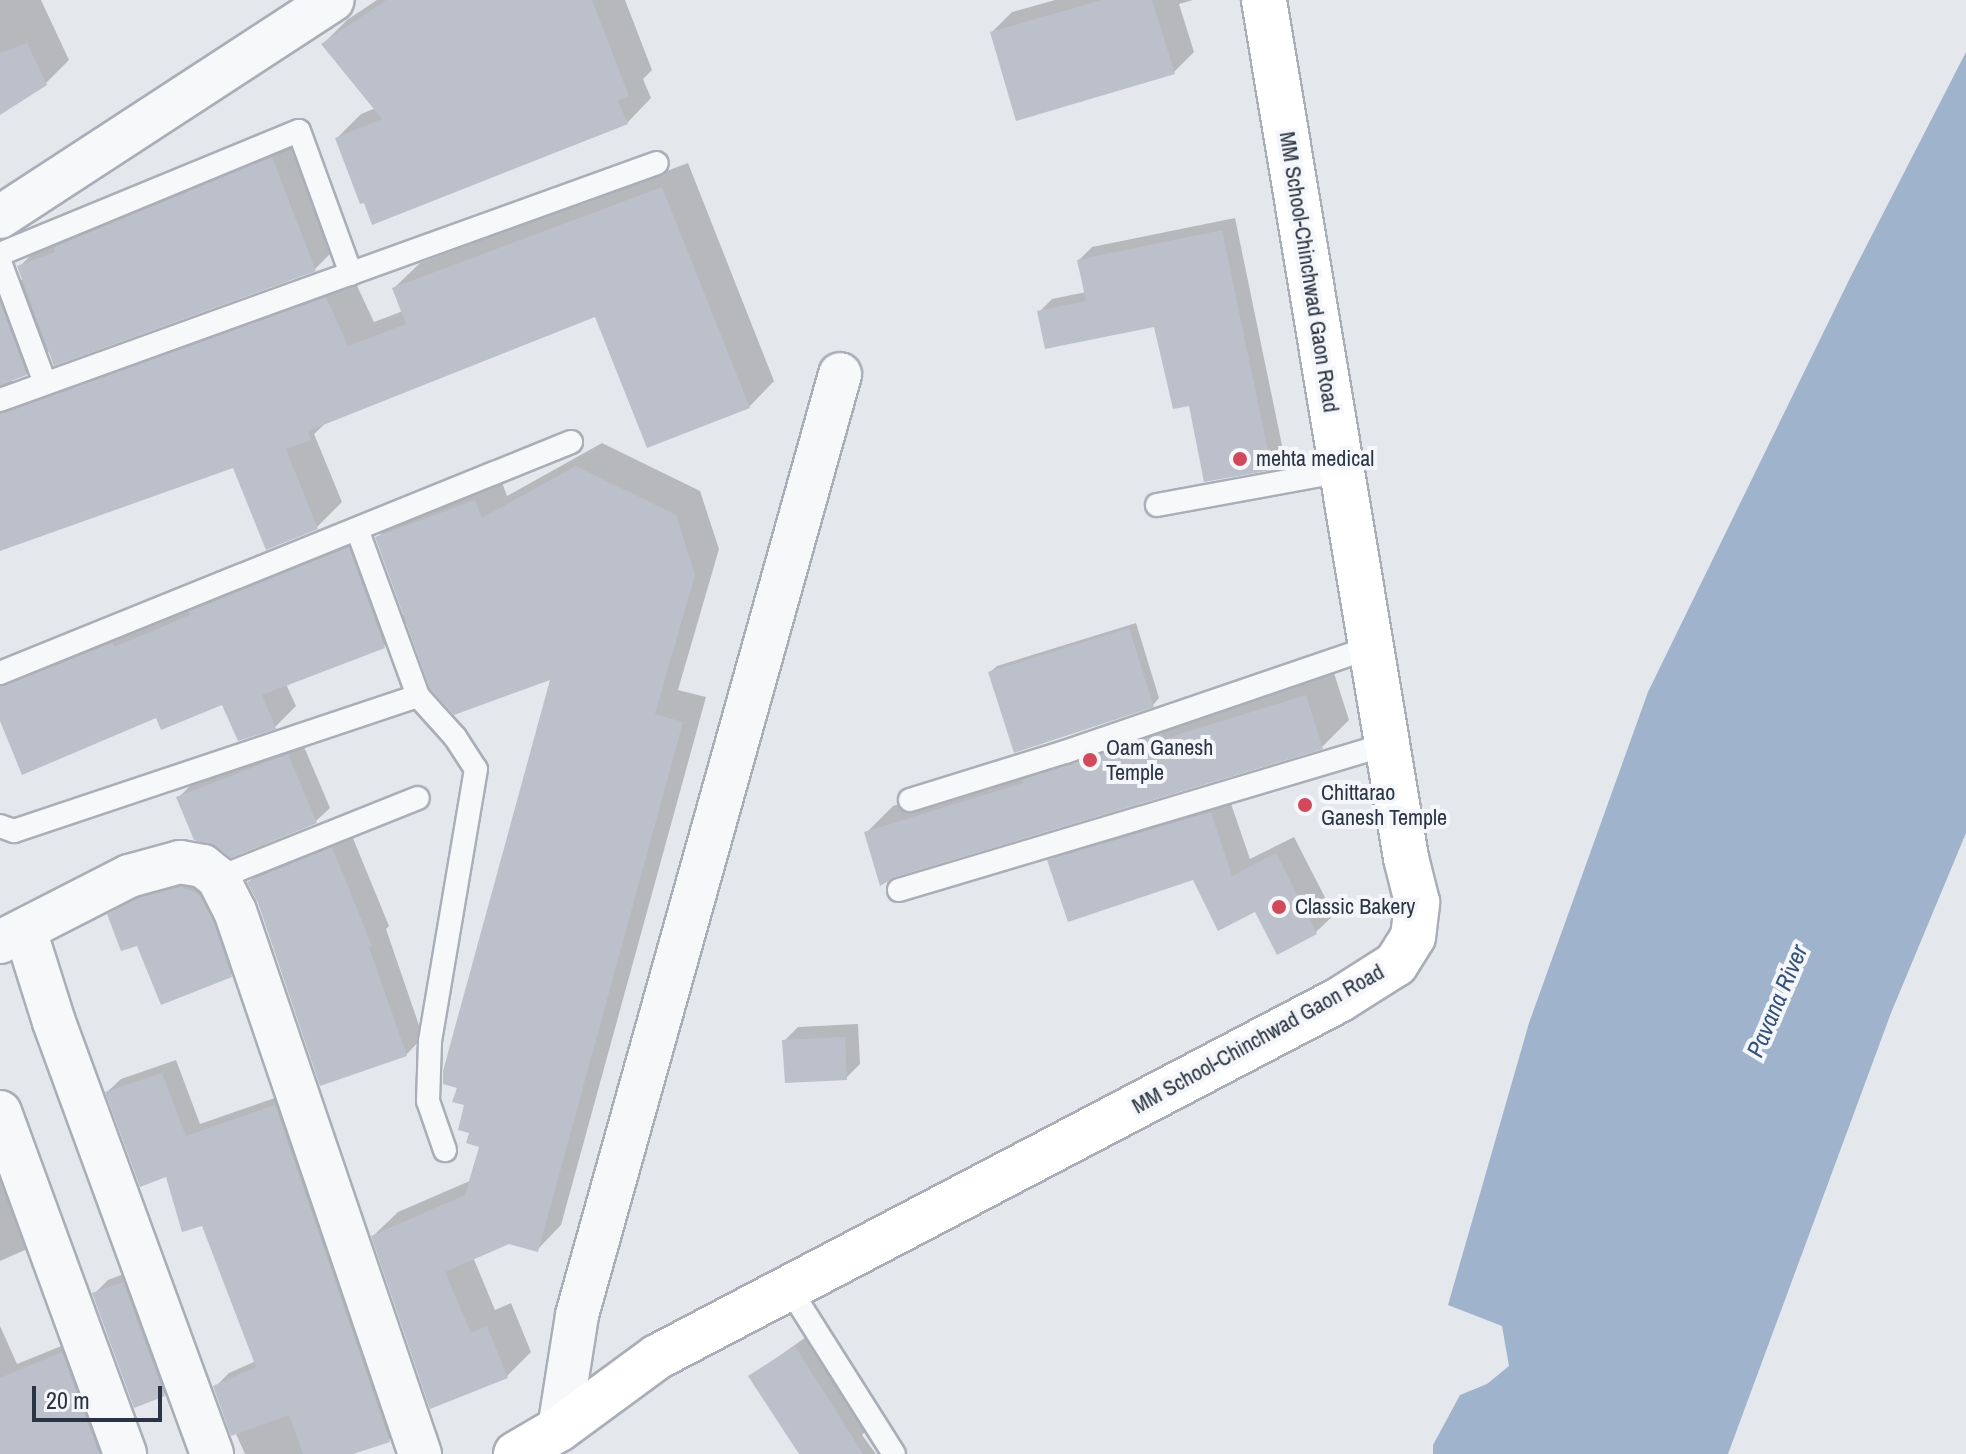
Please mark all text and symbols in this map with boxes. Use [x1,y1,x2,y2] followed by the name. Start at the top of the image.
[1274,130,1344,414] street label: MM School-Chinchwad Gaon Road
[1256,446,1374,472] place label: mehta medical
[1231,450,1249,468] marker: mehta medical
[1106,734,1213,786] place label: Oam Ganesh Temple
[1081,751,1099,769] marker: Oam Ganesh Temple
[1321,779,1447,830] place label: Chittarao Ganesh Temple
[1296,796,1314,814] marker: Chittarao Ganesh Temple
[1295,894,1415,920] place label: Classic Bakery
[1270,898,1288,916] marker: Classic Bakery
[1740,940,1814,1062] water label: Pavana River
[1128,959,1388,1119] street label: MM School-Chinchwad Gaon Road
[36,1370,166,1420] scale bar
[46,1384,90,1416] text: 20 m

